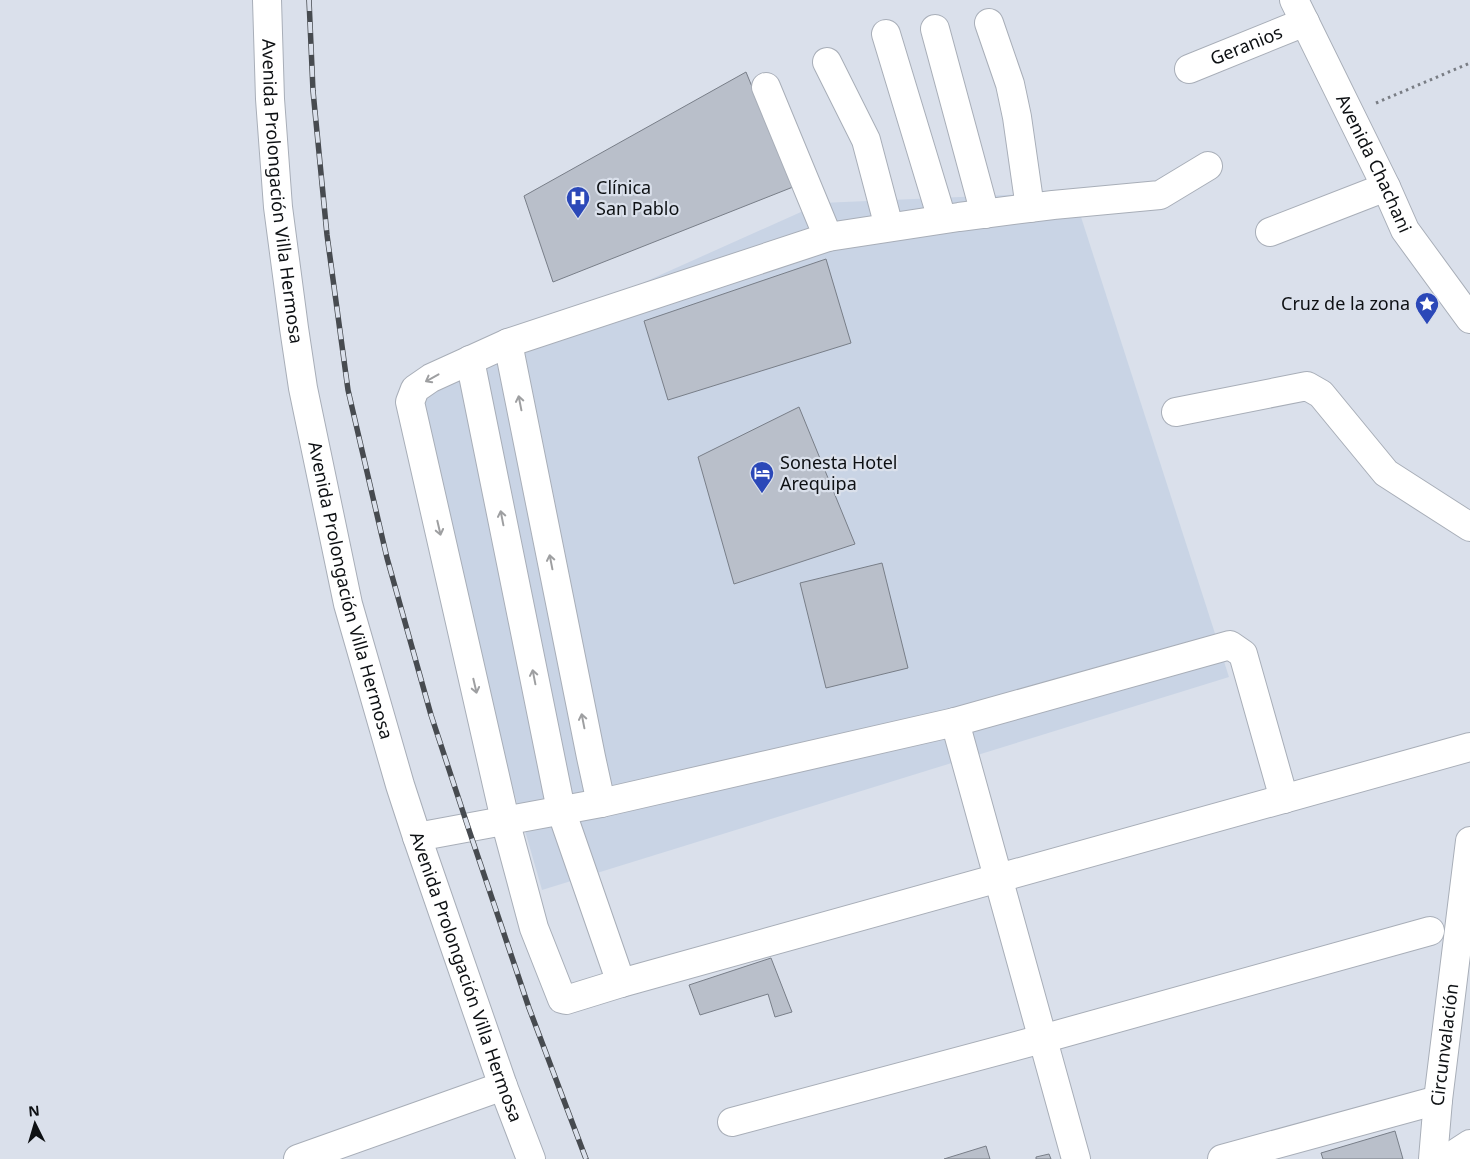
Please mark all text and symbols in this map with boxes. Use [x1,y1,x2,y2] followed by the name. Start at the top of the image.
[1206,19,1286,70] street label: Geranios
[257,38,309,345] street label: Avenida Prolongación Villa Hermosa
[1331,90,1418,236] street label: Avenida Chachani
[596,175,679,220] place label: Clínica San Pablo
[565,185,591,219] hospital icon: Clínica San Pablo
[1281,291,1410,315] place label: Cruz de la zona
[1414,291,1440,325] place icon: Cruz de la zona
[425,374,439,384] one-way arrow
[514,395,524,411] one-way arrow
[303,439,399,742] street label: Avenida Prolongación Villa Hermosa
[780,450,897,495] place label: Sonesta Hotel Arequipa
[749,460,775,494] hotel icon: Sonesta Hotel Arequipa
[497,510,506,526] one-way arrow
[435,519,444,535] one-way arrow
[546,554,556,570] one-way arrow
[528,669,538,685] one-way arrow
[471,678,480,694] one-way arrow
[578,714,588,730] one-way arrow
[405,828,529,1125] street label: Avenida Prolongación Villa Hermosa
[1425,982,1463,1107] street label: Circunvalación
[10,1099,60,1149] north arrow
[27,1101,40,1121] text: N

